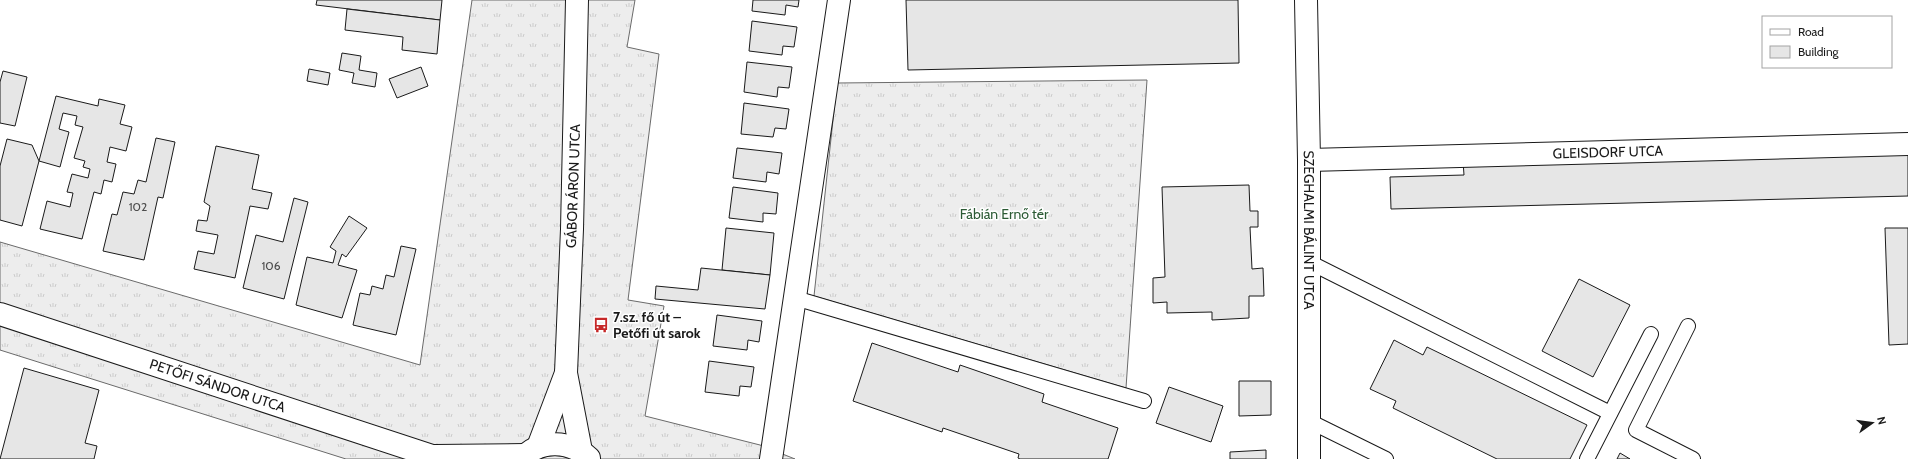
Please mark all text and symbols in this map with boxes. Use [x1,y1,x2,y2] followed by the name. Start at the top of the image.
[1762,16,1892,68] legend
[1798,24,1824,39] text: Road
[1798,44,1840,59] text: Building
[562,123,584,248] street label: GÁBOR ÁRON UTCA
[1552,142,1664,162] street label: GLEISDORF UTCA
[1300,150,1318,310] street label: SZEGHALMI BÁLINT UTCA
[129,199,147,214] house number: 102
[960,205,1049,223] park label: Fábián Ernő tér
[261,258,281,273] house number: 106
[613,308,701,342] place label: 7.sz. fő út – Petőfi út sarok
[592,316,610,334] bus stop icon: 7.sz. fő út – Petőfi út sarok
[147,355,288,416] street label: PETŐFI SÁNDOR UTCA
[1852,403,1892,443] north arrow
[1874,415,1889,426] text: N

